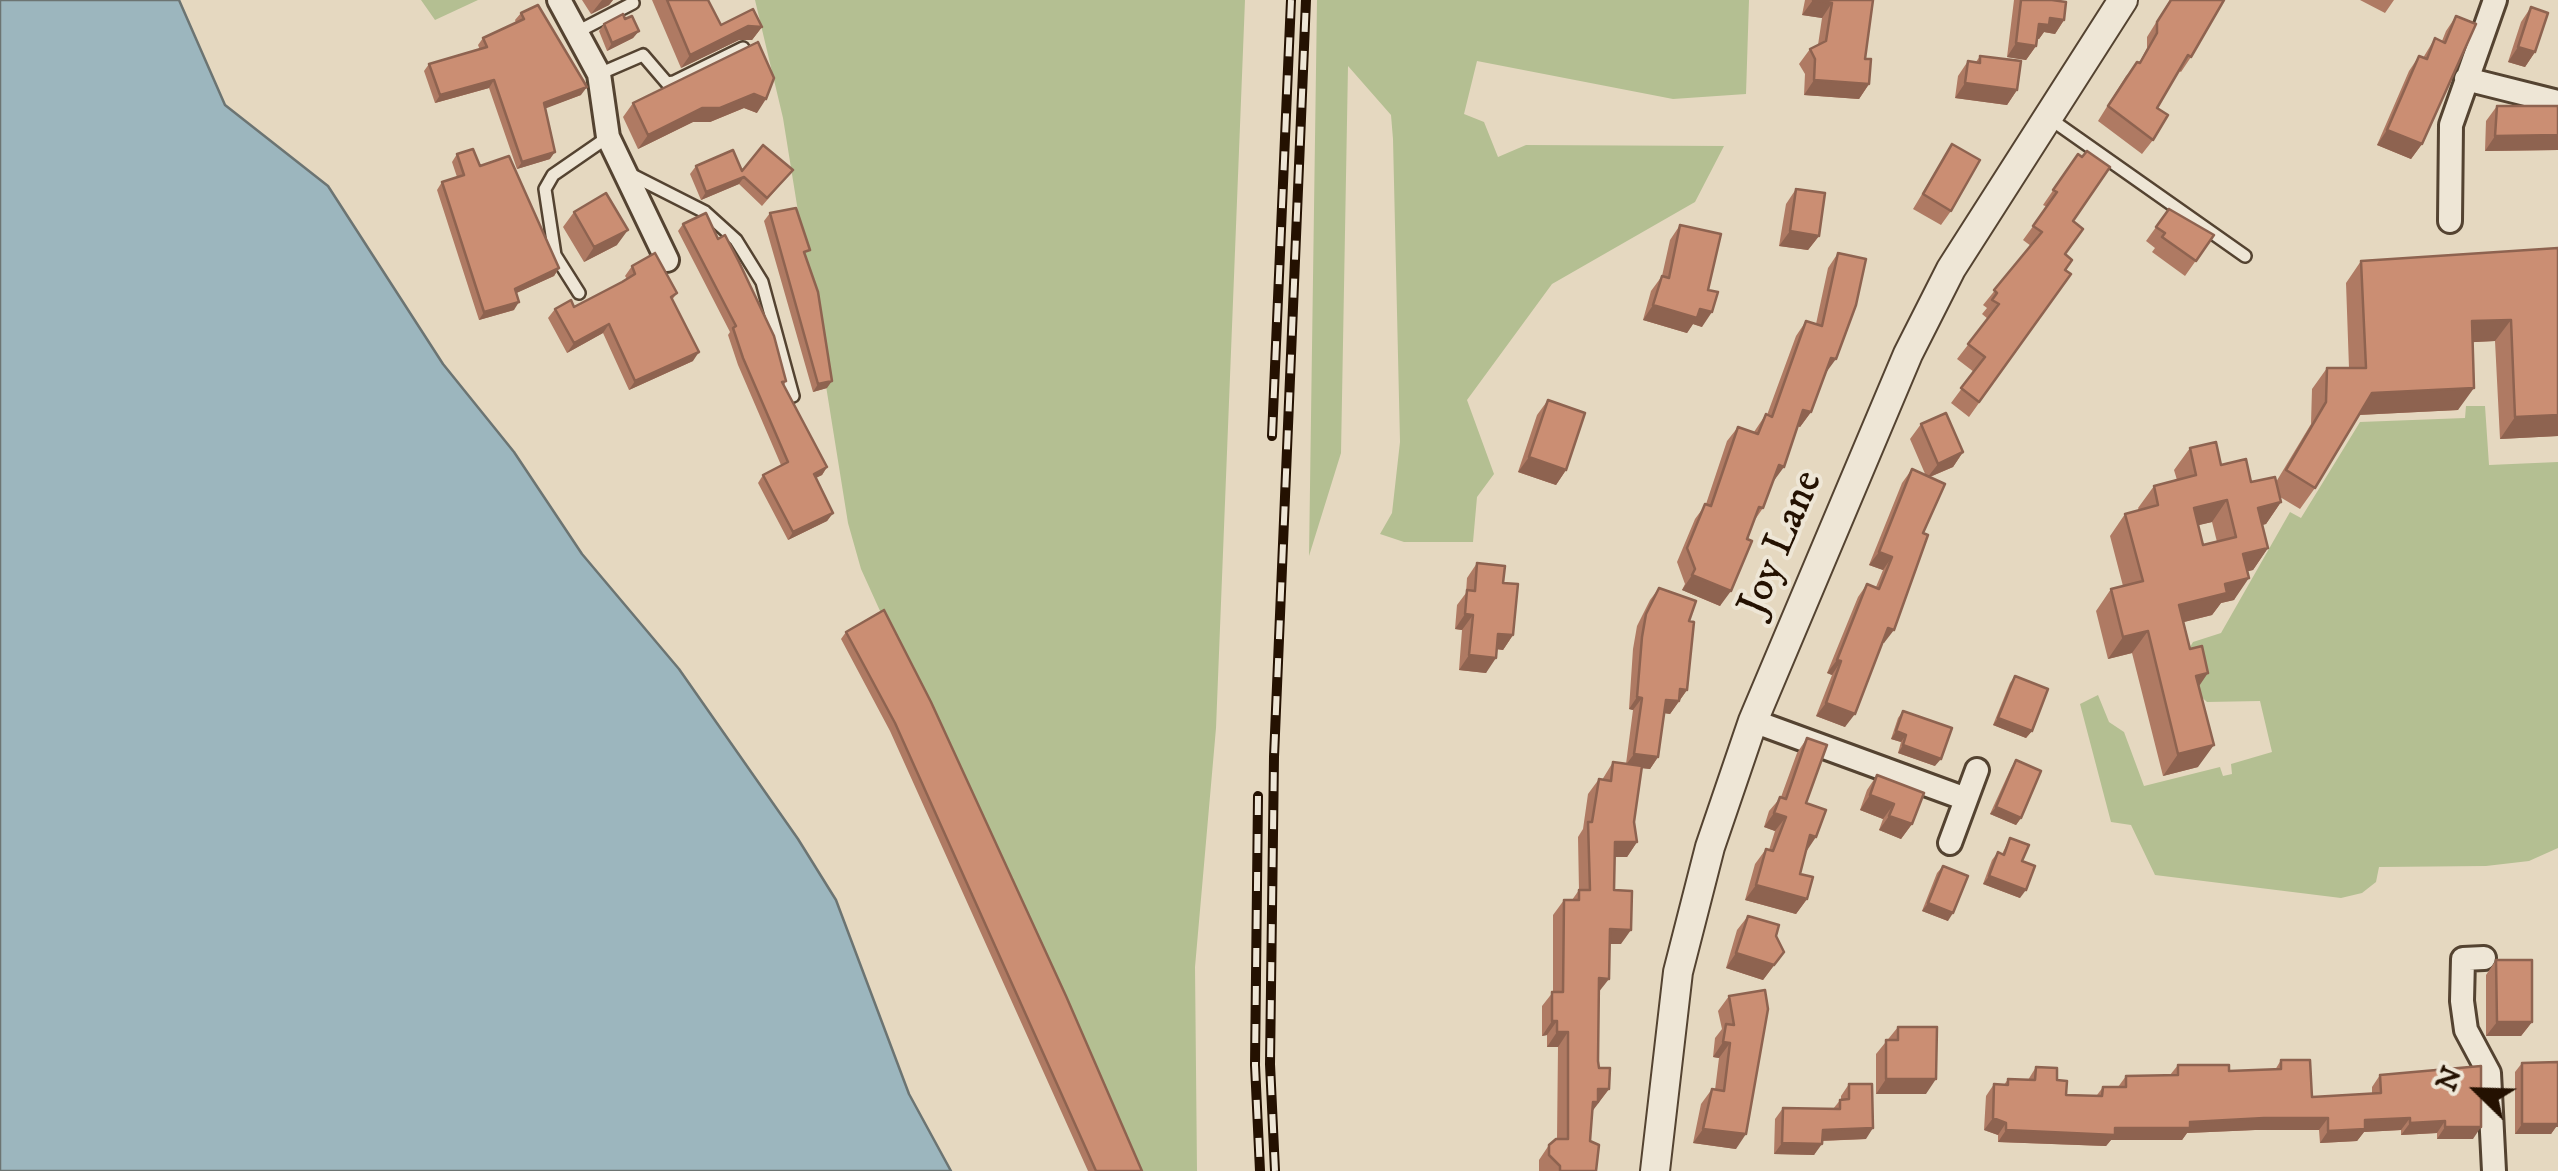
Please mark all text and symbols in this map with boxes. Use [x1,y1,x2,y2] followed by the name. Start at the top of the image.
[1730,464,1836,624] street label: Joy Lane
[2428,1041,2528,1141] north arrow
[2429,1062,2471,1097] text: N

